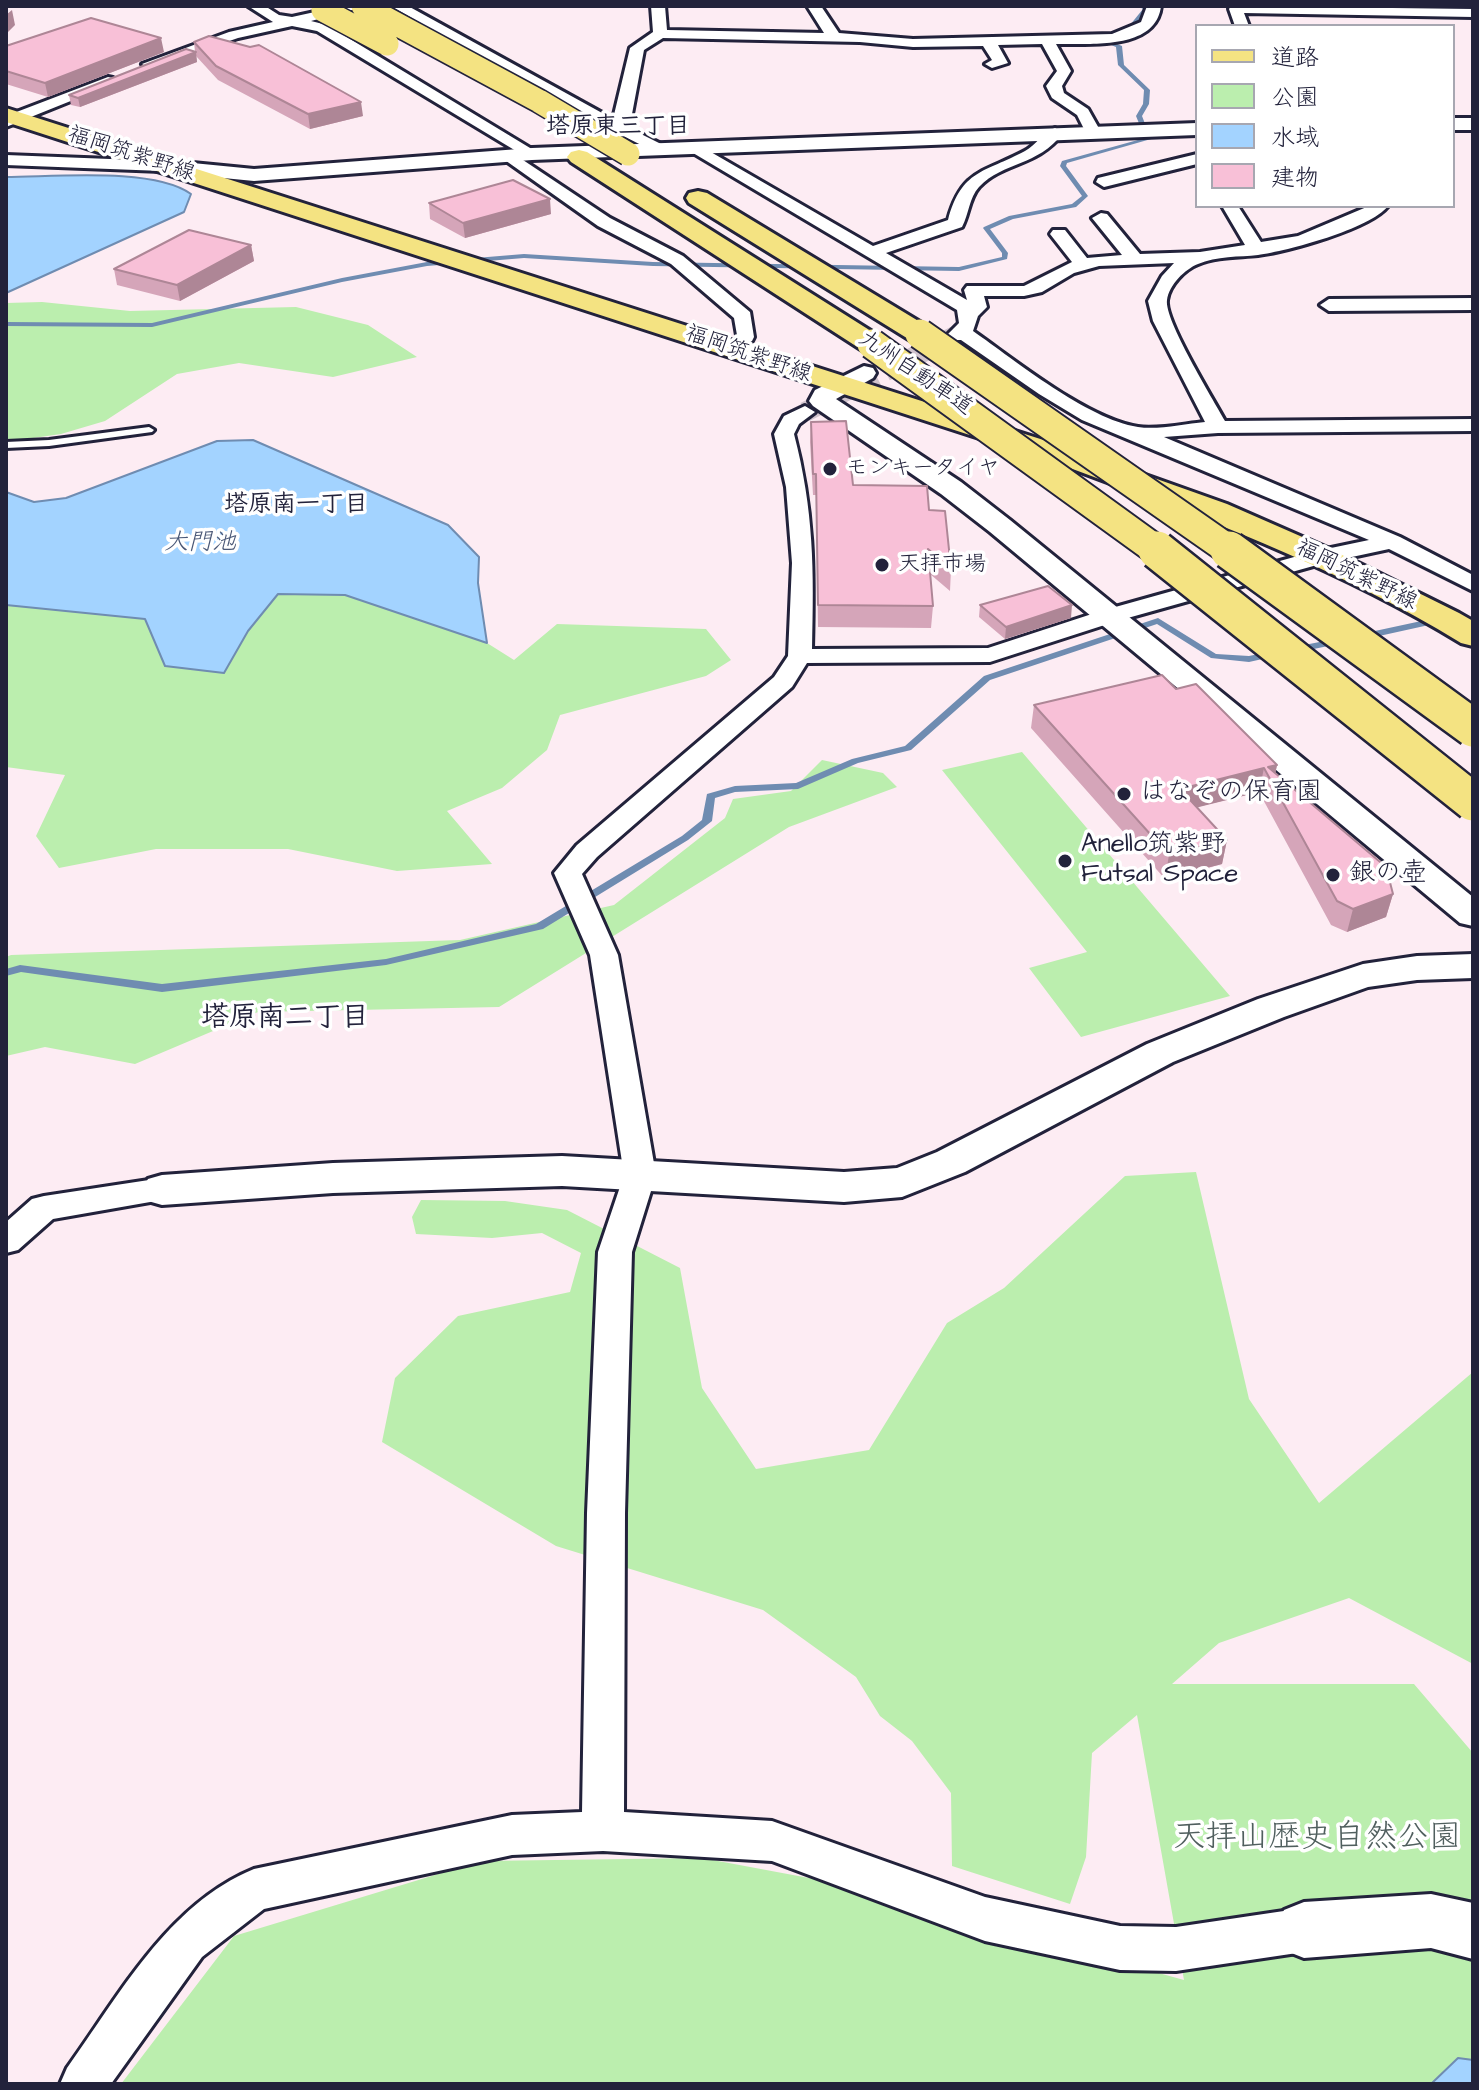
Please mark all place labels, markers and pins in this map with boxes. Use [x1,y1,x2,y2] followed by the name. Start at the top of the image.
[846,456,1000,482] place label: モンキータイヤ
[821,460,839,478] marker: モンキータイヤ
[898,552,986,578] place label: 天拝市場
[873,556,891,574] marker: 天拝市場
[1140,778,1322,810] place label: はなぞの保育園
[1115,785,1133,803] marker: はなぞの保育園
[1081,830,1238,892] place label: Anello筑紫野 Futsal Space
[1056,852,1074,870] marker: Anello筑紫野 Futsal Space
[1349,859,1427,891] place label: 銀の壺
[1324,866,1342,884] marker: 銀の壺

